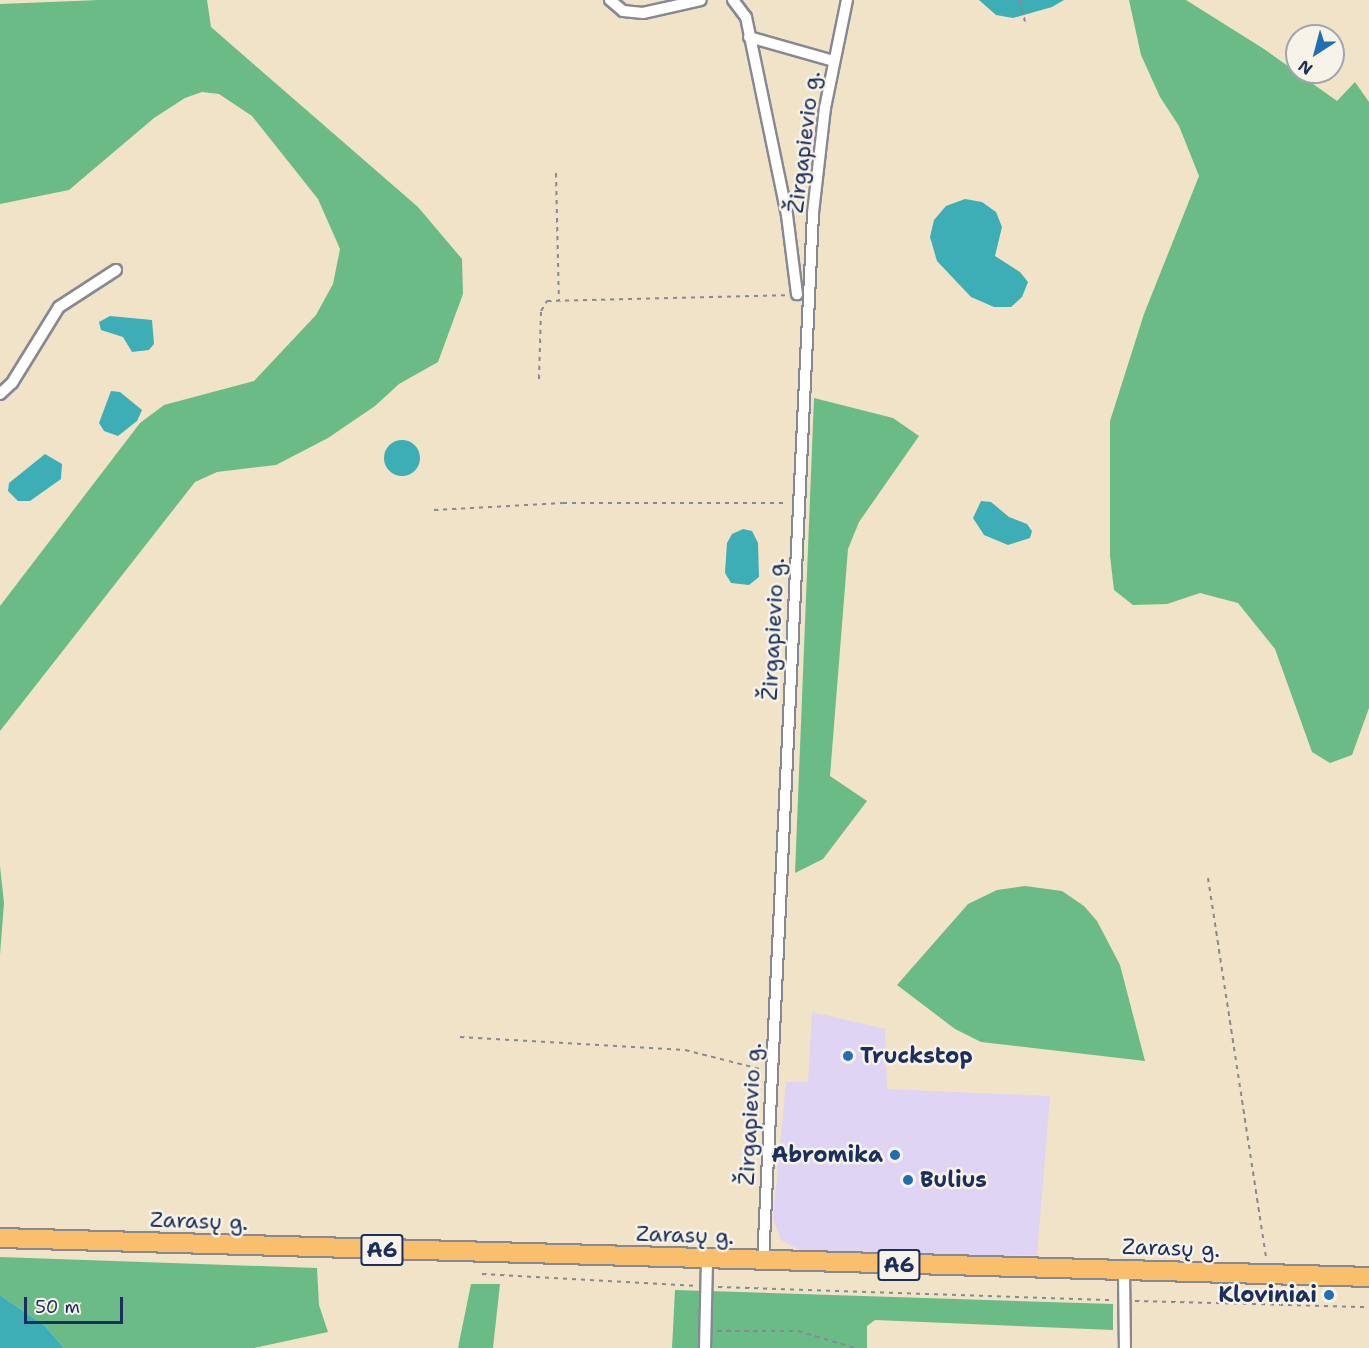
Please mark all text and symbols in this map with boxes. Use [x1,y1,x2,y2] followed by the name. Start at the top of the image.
[1285,24,1345,84] north arrow
[1294,55,1317,80] text: N
[782,69,826,215] street label: Žirgapievio g.
[756,557,790,701] street label: Žirgapievio g.
[733,1042,767,1186] street label: Žirgapievio g.
[860,1043,973,1069] place label: Truckstop
[841,1049,855,1063] marker: Truckstop
[771,1142,883,1168] place label: Abromika
[888,1148,902,1162] marker: Abromika
[920,1167,987,1193] place label: Bulius
[901,1173,915,1187] marker: Bulius
[149,1206,249,1236] street label: Zarasų g.
[635,1220,735,1250] street label: Zarasų g.
[360,1232,404,1268] road number: A6
[1121,1233,1221,1263] street label: Zarasų g.
[876,1247,922,1283] road number: A6
[1218,1282,1317,1308] place label: Kloviniai
[27,1285,126,1323] scale bar
[1322,1288,1336,1302] marker: Kloviniai
[35,1295,80,1319] text: 50 m

